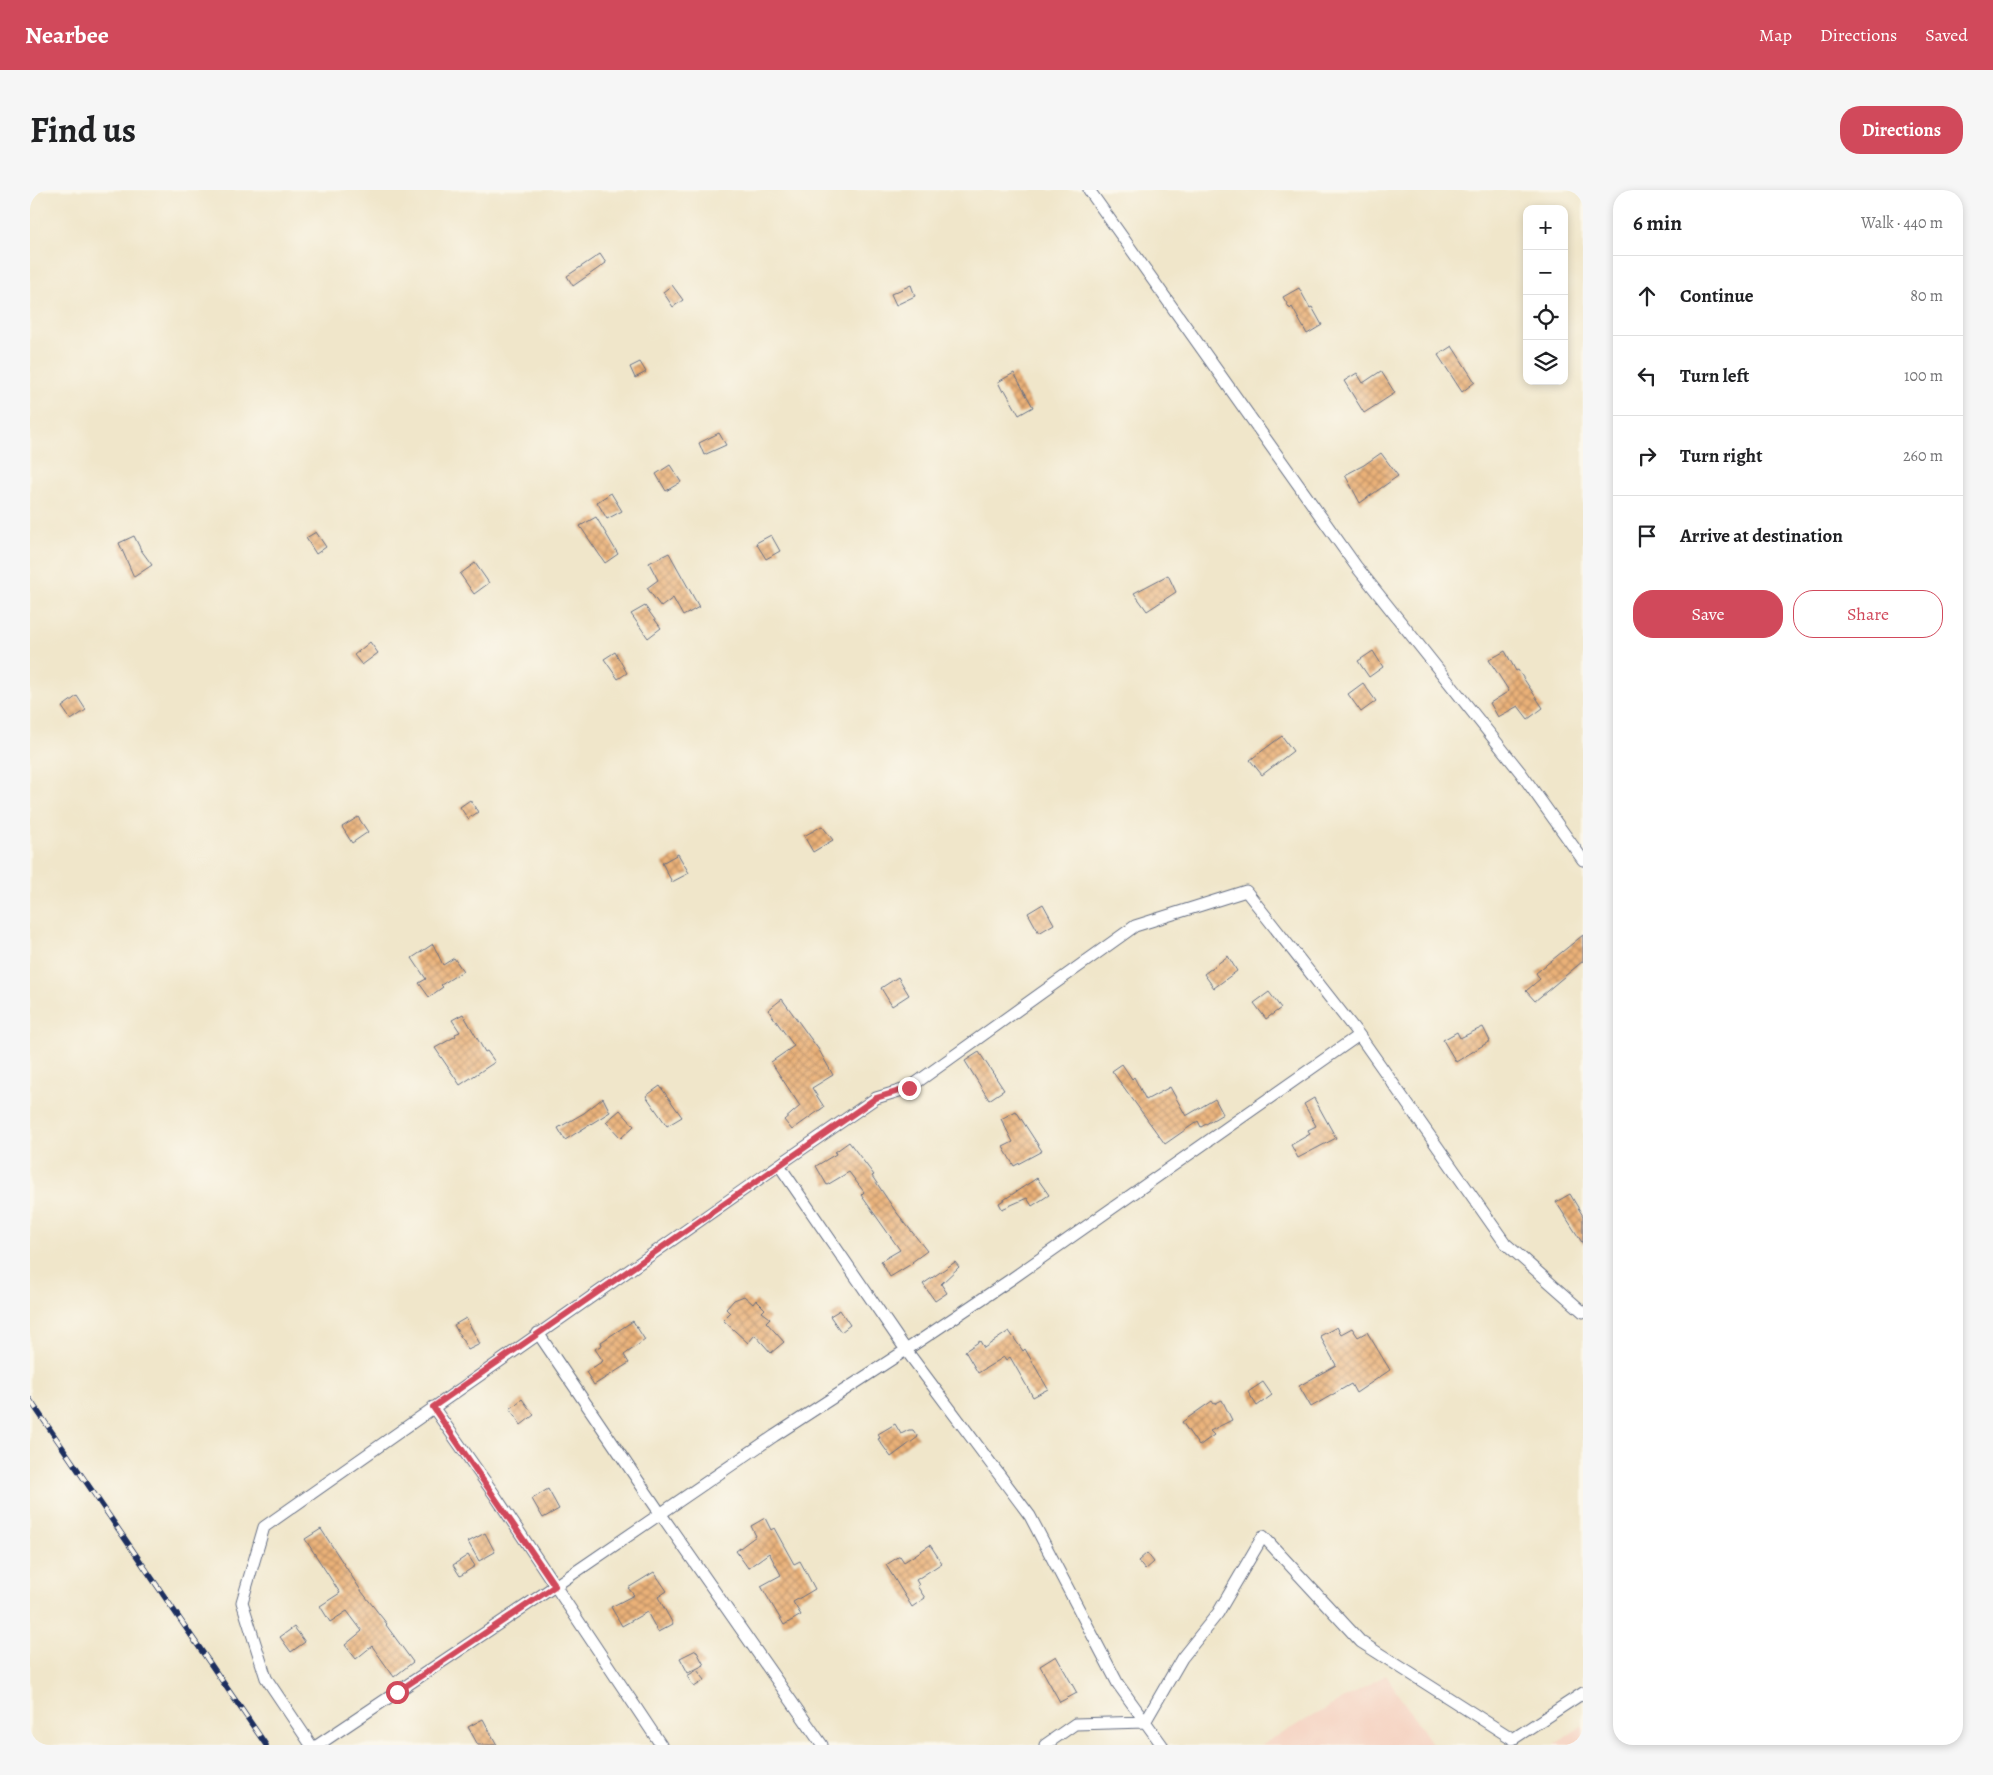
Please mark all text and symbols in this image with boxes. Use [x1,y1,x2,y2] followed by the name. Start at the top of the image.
[25,19,109,51] text: Nearbee
[1759,23,1792,47] text: Map
[1820,23,1897,47] text: Directions
[1925,23,1968,47] text: Saved
[30,106,136,154] text: Find us
[1840,106,1963,154] button: Directions
[1523,205,1568,385] map controls
[1523,205,1568,250] button: +
[1633,209,1682,237] text: 6 min
[1861,212,1943,234] text: Walk · 440 m
[1523,250,1568,295] button: −
[1633,282,1661,310] icon: ahead
[1680,283,1754,309] text: Continue
[1910,285,1943,307] text: 80 m
[1523,295,1568,340] button: locate
[1523,340,1568,385] button: layers
[1633,362,1661,390] icon: left
[1680,363,1749,389] text: Turn left
[1904,365,1943,387] text: 100 m
[1633,442,1661,470] icon: right
[1680,443,1762,469] text: Turn right
[1903,445,1943,467] text: 260 m
[1633,522,1661,550] icon: arrive
[1680,523,1843,549] text: Arrive at destination
[1633,590,1783,638] button: Save
[1793,590,1943,638] button: Share
[898,1077,921,1100] route end
[386,1681,409,1704] route start

